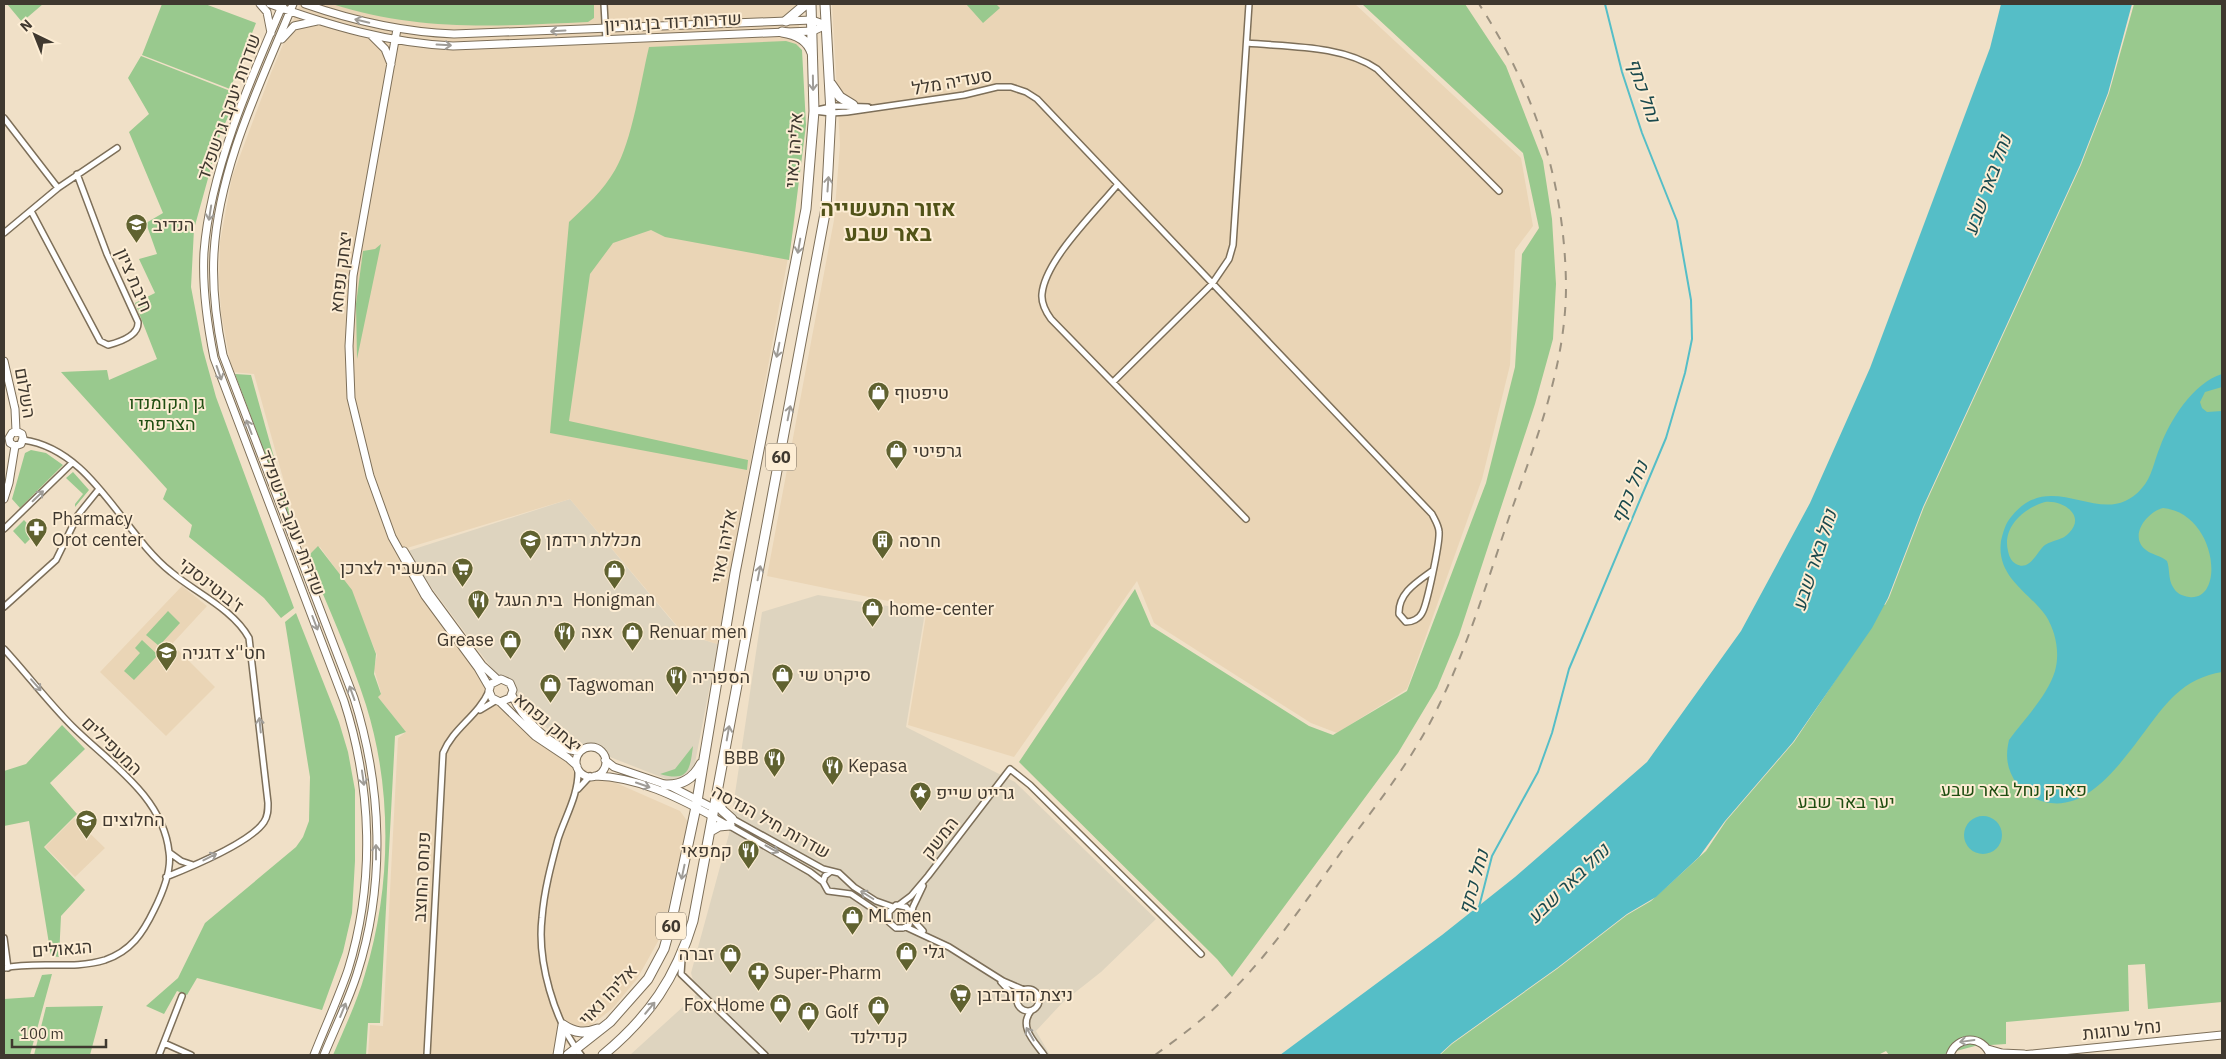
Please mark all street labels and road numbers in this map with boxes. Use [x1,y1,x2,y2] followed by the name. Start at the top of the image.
[604,6,742,37] street label: שדרות דוד בן גוריון
[191,31,266,183] street label: שדרות יעקב גרשפלד
[910,63,994,100] street label: סעדיה מלל
[779,112,808,188] street label: אליהו נאוי
[324,230,357,314] street label: יצחק נפחא
[111,244,158,315] street label: חיבת ציון
[10,366,41,420] street label: השלום
[766,444,796,471] road number: 60
[254,447,331,599] street label: שדרות יעקב גרשפלד
[705,507,742,585] street label: אליהו נאוי
[174,552,249,617] street label: ז'בוטינסקי
[510,687,587,758] street label: יצחק נפחא
[77,711,147,780] street label: המעפילים
[708,780,834,864] street label: שדרות חיל הנדסה
[916,812,963,863] street label: המשק
[408,831,435,923] street label: פנחס החוצב
[656,912,686,939] road number: 60
[31,935,93,962] street label: הגאולים
[574,959,642,1030] street label: אליהו נאוי
[2081,1014,2162,1045] street label: נחל ערוגות

